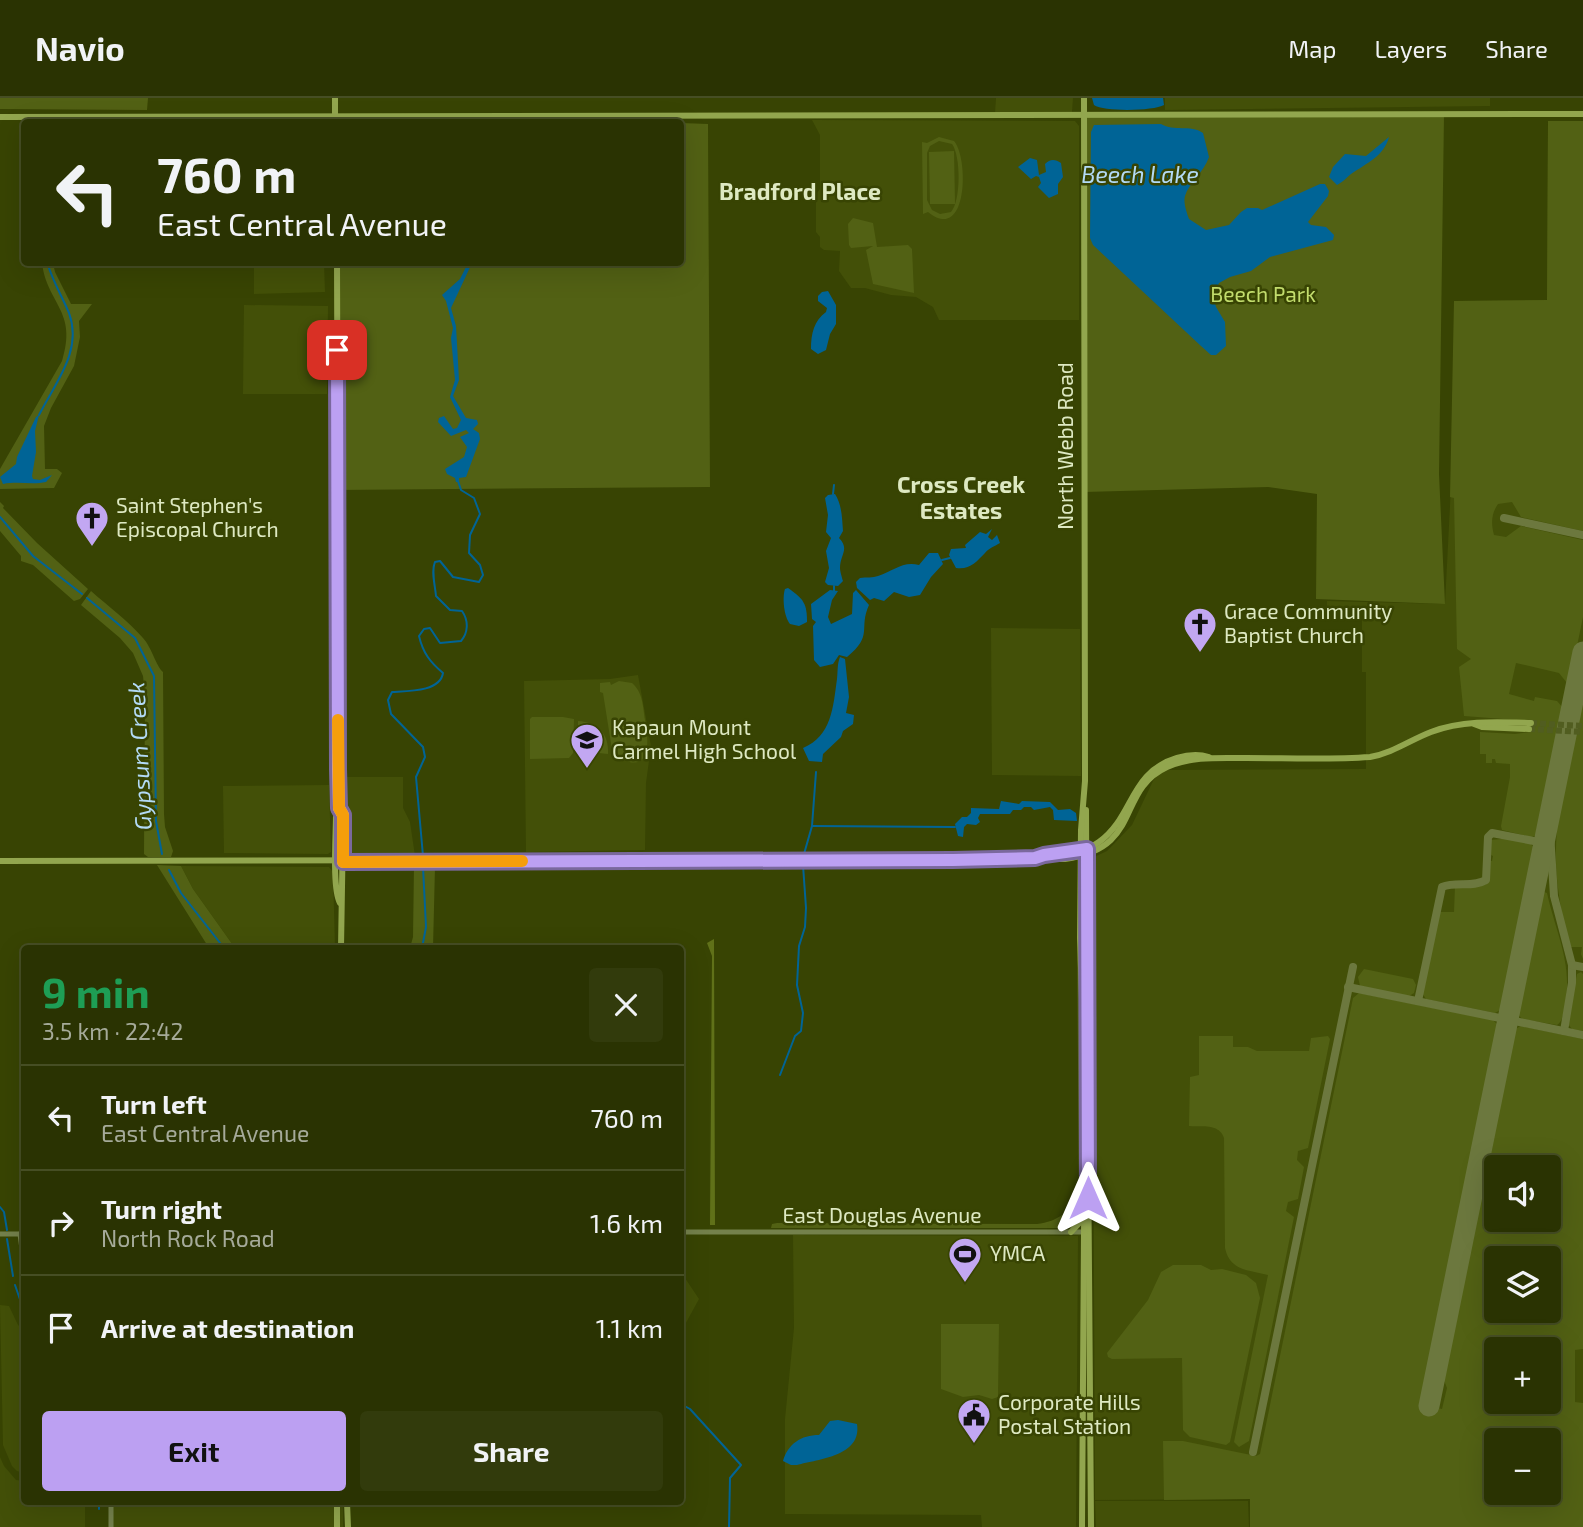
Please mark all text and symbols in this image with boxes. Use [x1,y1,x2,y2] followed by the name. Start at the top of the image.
[35,28,125,68] text: Navio
[1288,34,1336,63] text: Map
[1374,34,1447,63] text: Layers
[1485,34,1548,63] text: Share
[157,144,296,203] text: 760 m
[42,147,133,238] icon: left
[1081,160,1199,188] water label: Beech Lake
[719,177,881,205] district label: Bradford Place
[157,204,447,242] text: East Central Avenue
[1210,281,1316,306] park label: Beech Park
[307,320,367,380] pin
[318,331,356,369] icon: arrive
[1052,362,1077,530] street label: North Webb Road
[897,470,1025,524] district label: Cross Creek Estates
[116,492,279,541] place label: Saint Stephen's Episcopal Church
[73,499,111,548] church icon: Saint Stephen's Episcopal Church
[1224,598,1392,647] place label: Grace Community Baptist Church
[1181,605,1219,654] church icon: Grace Community Baptist Church
[121,681,157,831] water label: Gypsum Creek
[612,714,797,763] place label: Kapaun Mount Carmel High School
[568,721,606,770] school or university icon: Kapaun Mount Carmel High School
[42,966,150,1016] text: 9 min
[589,968,663,1042] button: close
[42,1017,183,1045] text: 3.5 km · 22:42
[101,1088,207,1119] text: Turn left
[42,1099,80,1137] icon: left
[591,1102,663,1133] text: 760 m
[101,1119,309,1147] text: East Central Avenue
[1484,1155,1561,1505] map controls
[1484,1155,1561,1232] button: sound
[1051,1161,1125,1235] position arrow
[101,1193,222,1224] text: Turn right
[782,1202,982,1227] street label: East Douglas Avenue
[42,1204,80,1242] icon: right
[590,1207,663,1238] text: 1.6 km
[101,1224,275,1252] text: North Rock Road
[946,1235,984,1284] sports icon: YMCA
[990,1240,1045,1265] place label: YMCA
[1484,1246,1561,1323] button: layers
[42,1309,80,1347] icon: arrive
[101,1312,354,1343] text: Arrive at destination
[596,1312,663,1343] text: 1.1 km
[1484,1337,1561,1414] button: +
[998,1389,1141,1438] place label: Corporate Hills Postal Station
[955,1396,993,1445] public building icon: Corporate Hills Postal Station
[42,1411,346,1491] button: Exit
[360,1411,663,1491] button: Share
[1484,1428,1561,1505] button: −

